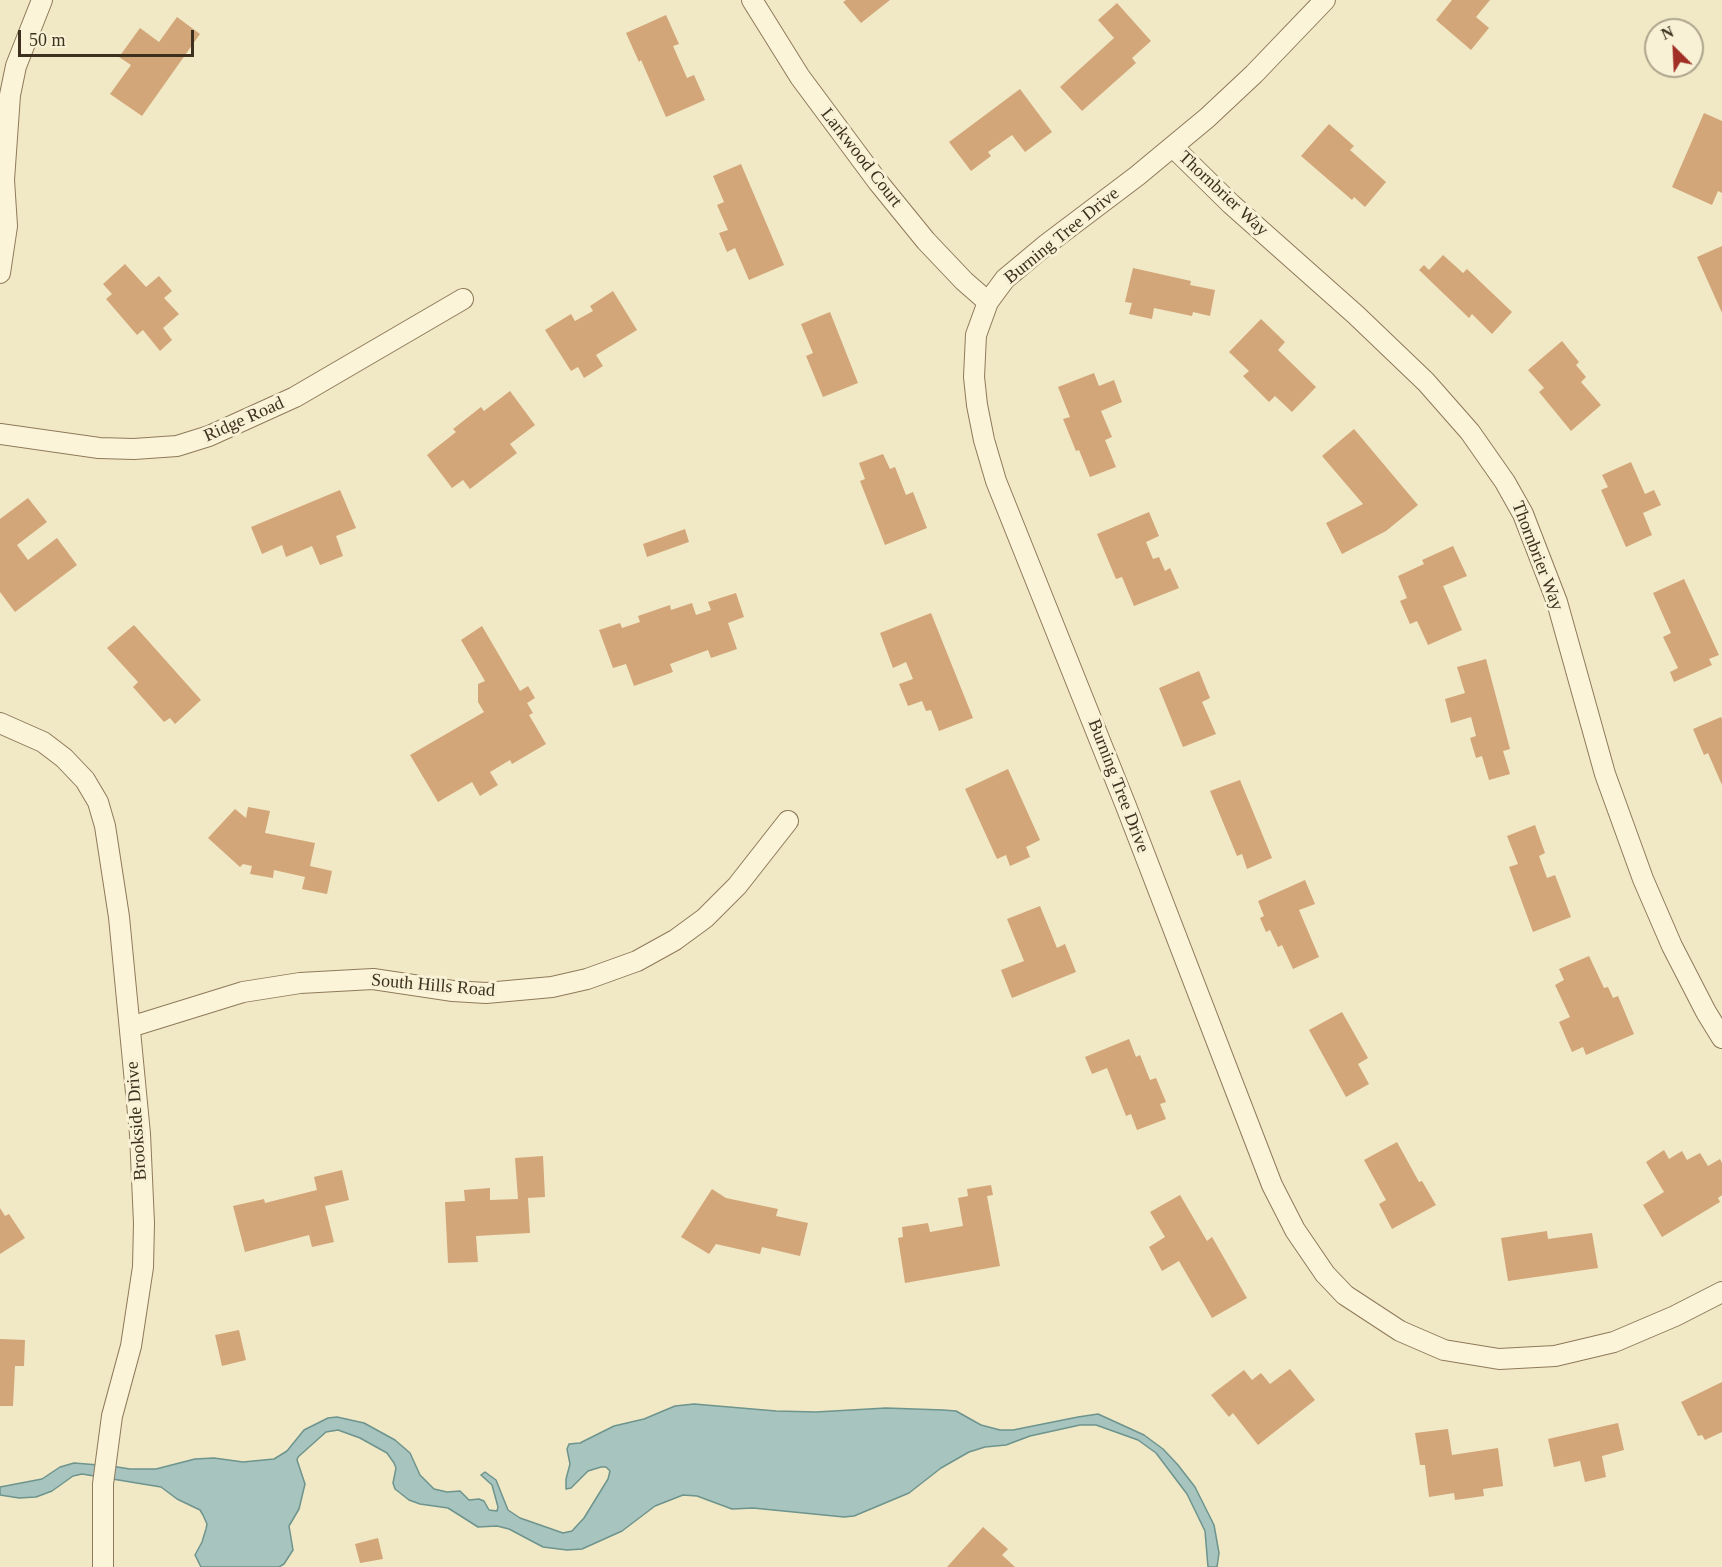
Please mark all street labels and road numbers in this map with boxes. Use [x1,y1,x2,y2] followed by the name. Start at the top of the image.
[816,104,906,212] street label: Larkwood Court
[1174,147,1272,241] street label: Thornbrier Way
[1000,183,1124,289] street label: Burning Tree Drive
[201,393,287,447] street label: Ridge Road
[1506,498,1568,614] street label: Thornbrier Way
[1083,716,1153,856] street label: Burning Tree Drive
[370,970,496,1002] street label: South Hills Road
[122,1061,152,1181] street label: Brookside Drive

